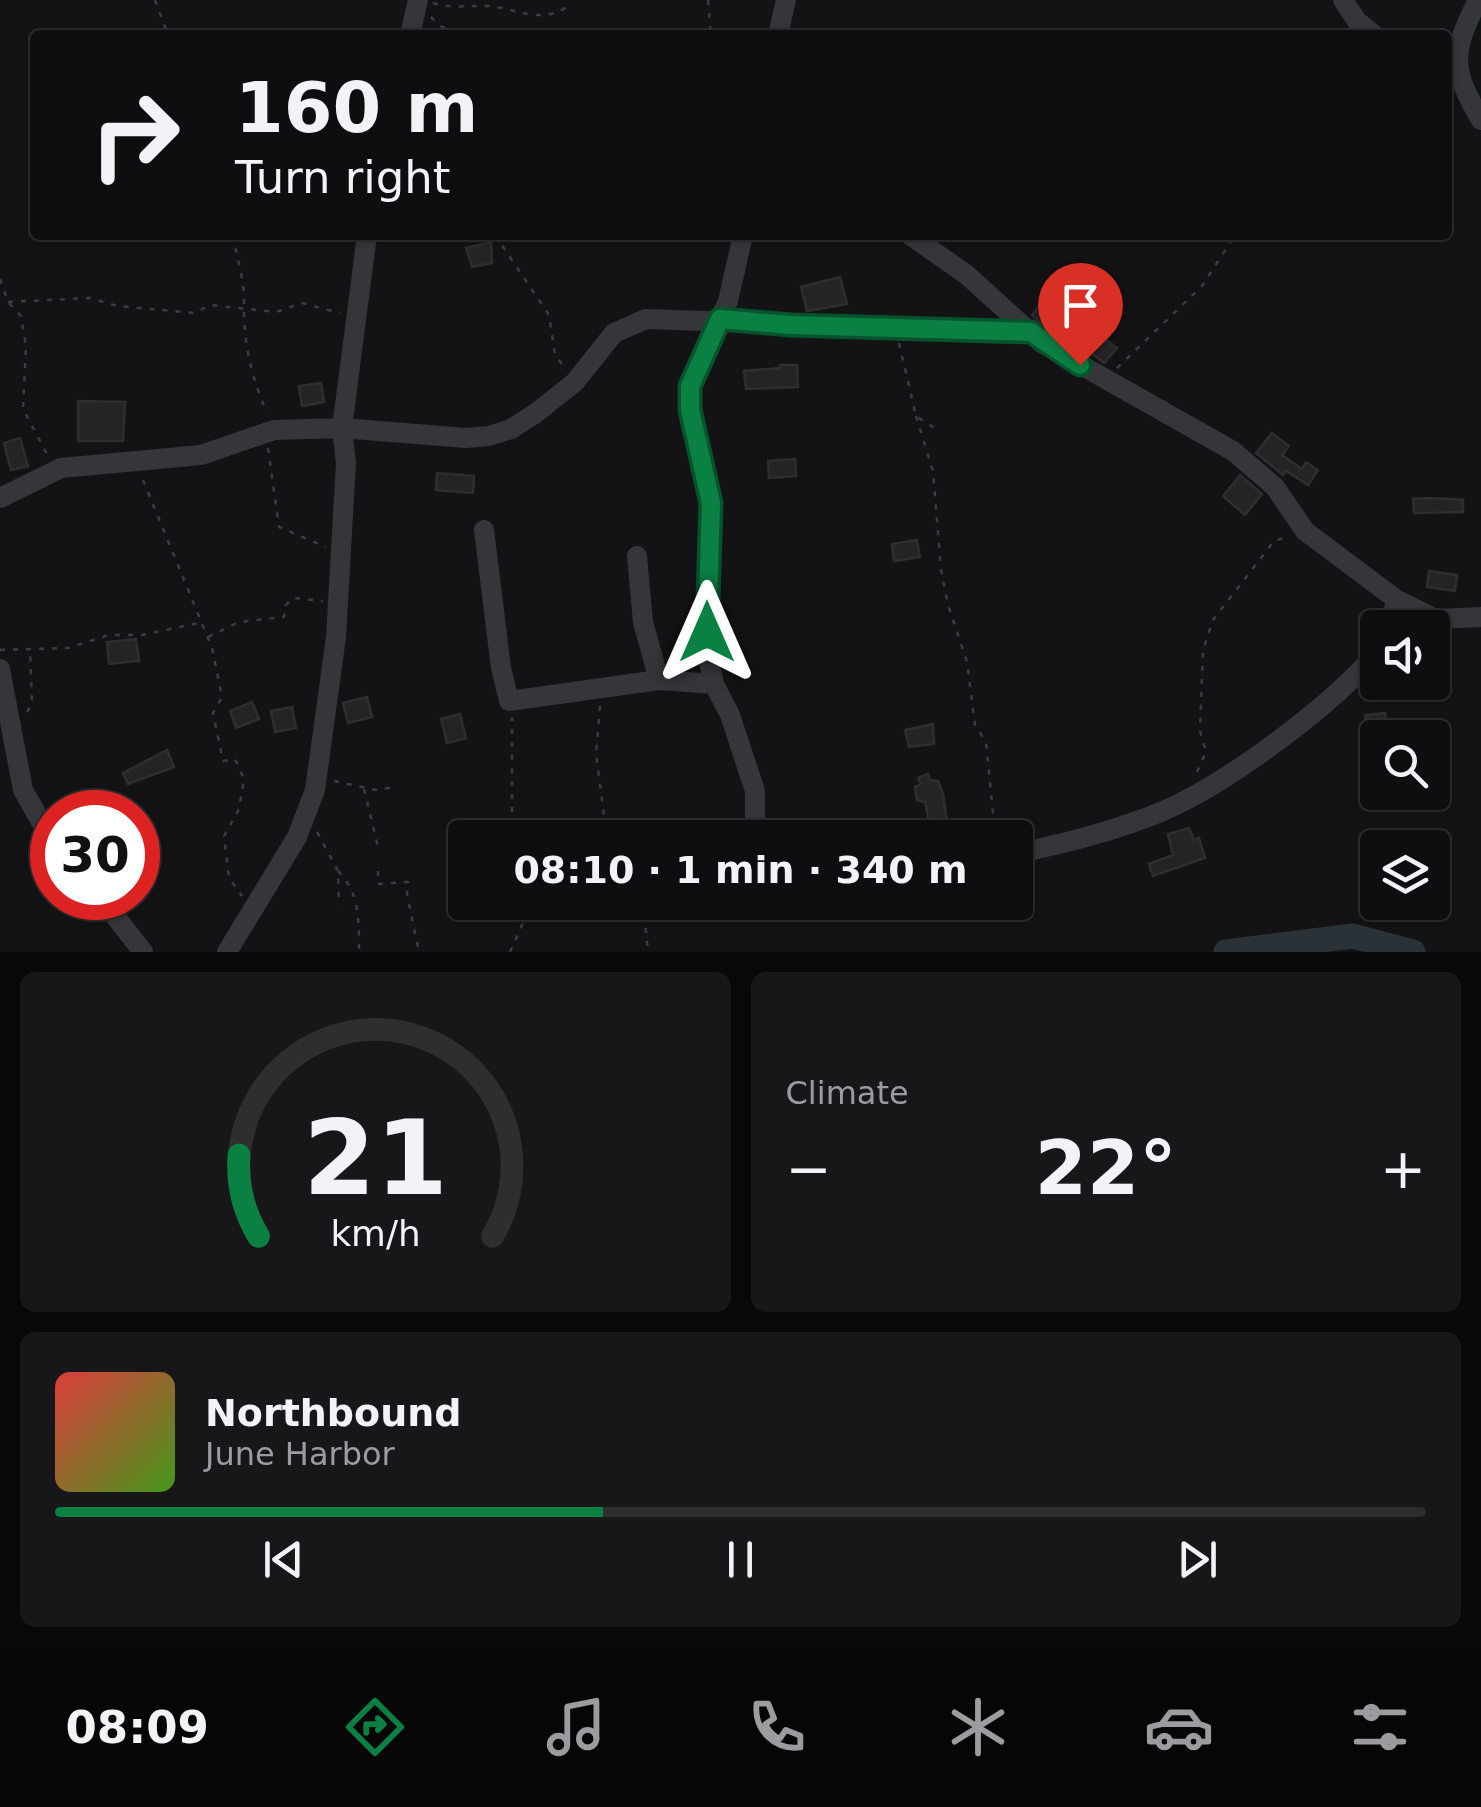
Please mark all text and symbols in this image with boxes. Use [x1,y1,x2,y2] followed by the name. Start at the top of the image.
[235,67,478,149] text: 160 m
[70,70,200,200] icon: right
[235,151,450,204] text: Turn right
[1038,263,1123,366] pin
[1053,278,1108,333] icon: arrive
[655,580,759,684] position arrow
[1360,610,1450,920] map controls
[1360,610,1450,700] button: sound
[1360,720,1450,810] button: search
[30,790,160,920] speed limit sign: 30
[1360,830,1450,920] button: layers
[513,848,968,892] text: 08:10 · 1 min · 340 m
[786,1074,909,1112] text: Climate
[303,1097,448,1219] text: 21
[1035,1124,1177,1212] text: 22°
[786,1137,832,1201] text: −
[1380,1137,1426,1201] text: +
[330,1213,420,1254] text: km/h
[205,1391,461,1435] text: Northbound
[205,1435,395,1473] text: June Harbor
[256,1532,311,1587] icon: previous
[713,1532,768,1587] icon: pause
[1170,1532,1225,1587] icon: next
[340,1692,410,1762] icon: directions
[541,1692,611,1762] icon: music
[742,1692,812,1762] icon: phone
[943,1692,1013,1762] icon: climate
[1144,1692,1214,1762] icon: car
[1345,1692,1415,1762] icon: filters
[66,1701,209,1754] text: 08:09

